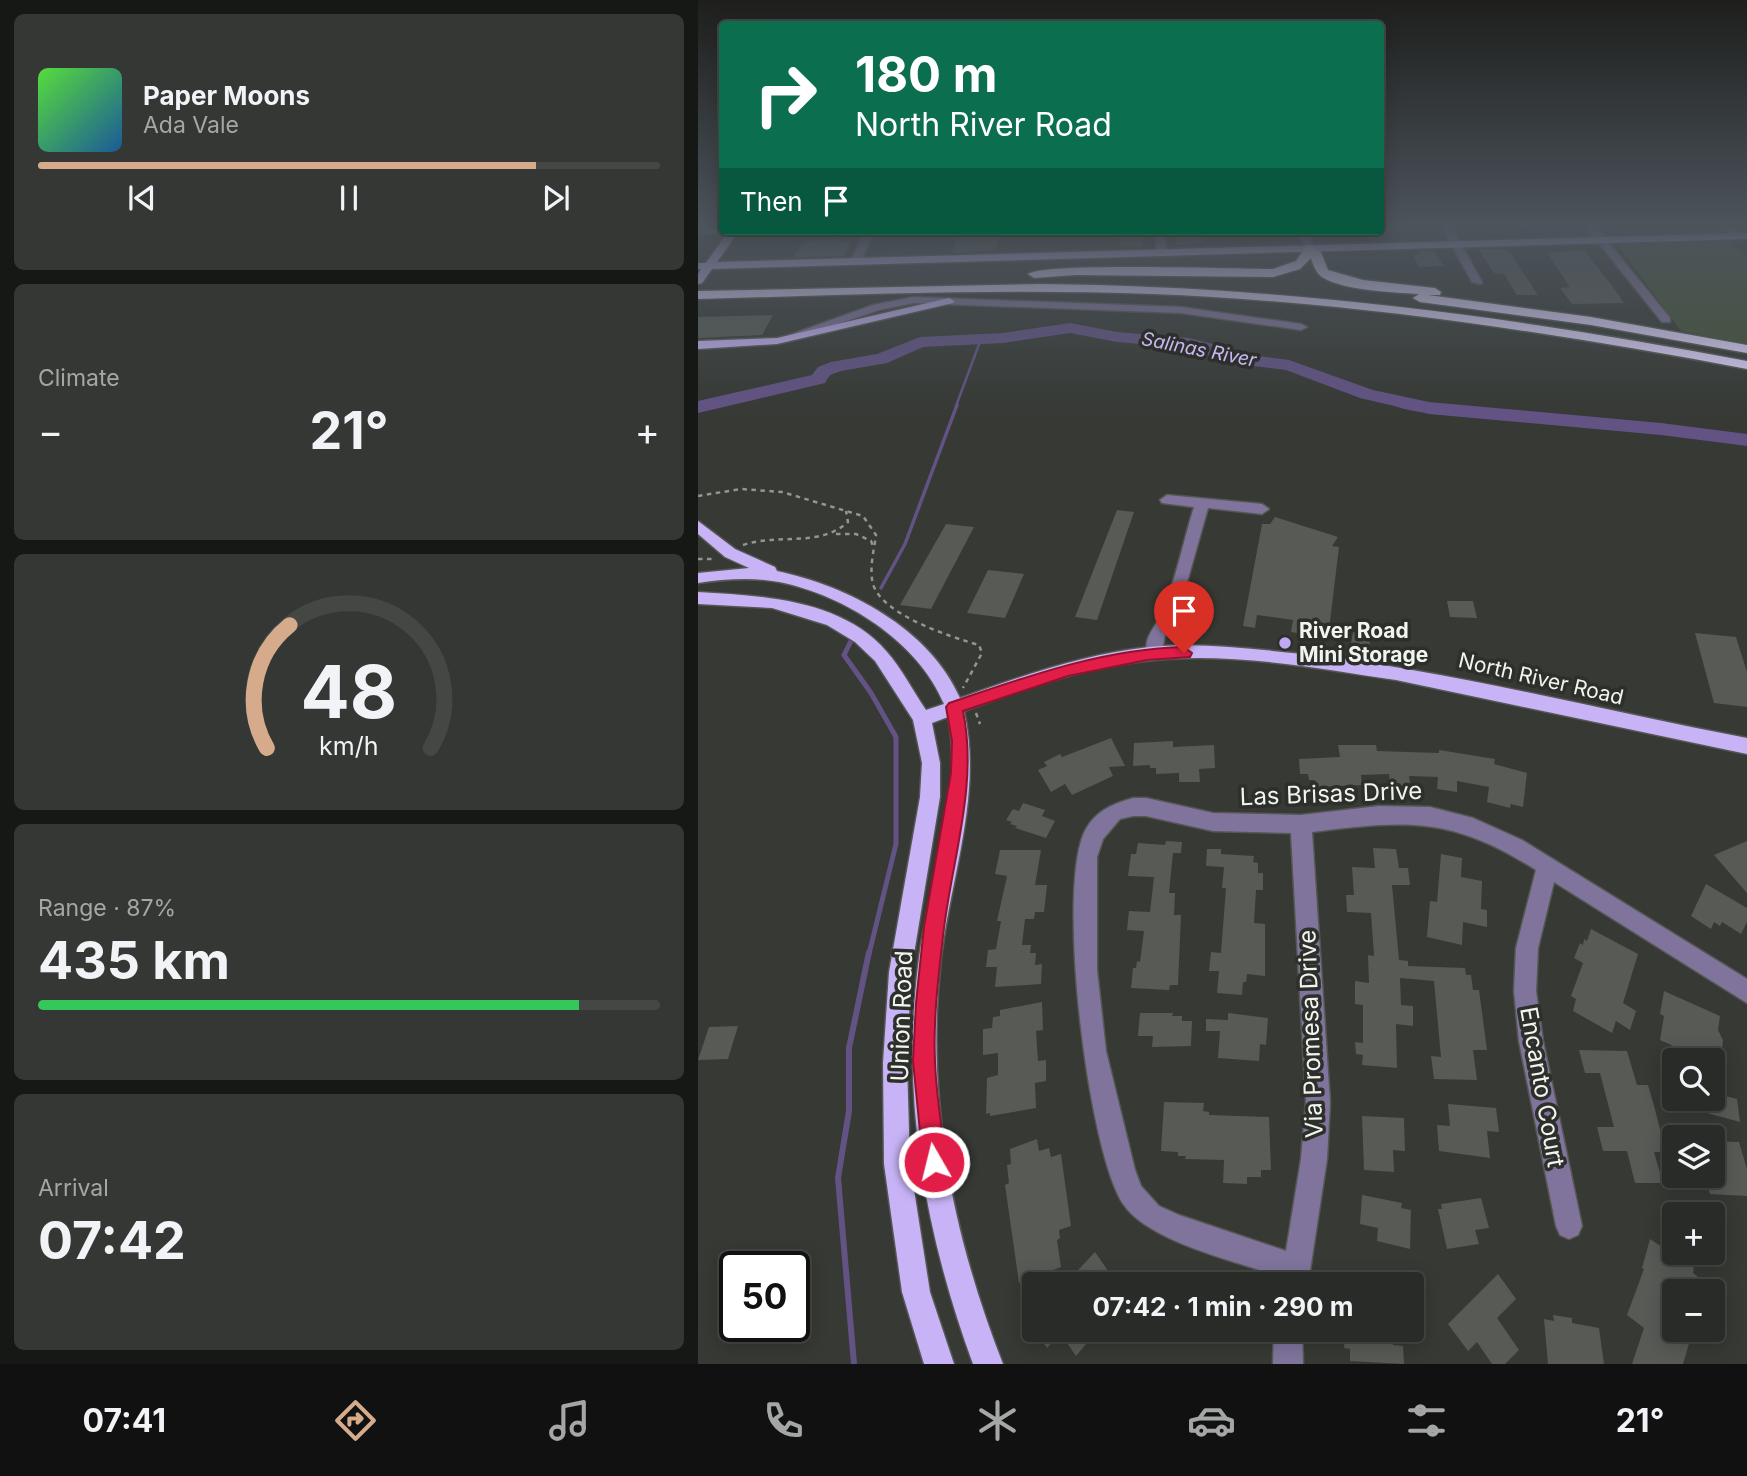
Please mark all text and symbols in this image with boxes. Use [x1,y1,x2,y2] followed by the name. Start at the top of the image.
[855,45,997,104] text: 180 m
[740,49,831,140] icon: right
[143,80,310,111] text: Paper Moons
[855,105,1112,144] text: North River Road
[143,111,239,139] text: Ada Vale
[123,179,161,217] icon: previous
[330,179,368,217] icon: pause
[537,179,575,217] icon: next
[817,182,855,220] icon: arrive
[740,186,803,217] text: Then
[1139,327,1259,372] water label: Salinas River
[38,364,120,392] text: Climate
[309,399,389,462] text: 21°
[38,408,63,454] text: −
[635,408,660,454] text: +
[1154,581,1214,653] pin
[1165,592,1203,630] icon: arrive
[1299,618,1428,667] place label: River Road Mini Storage
[1277,635,1293,651] marker: River Road Mini Storage
[301,647,397,736] text: 48
[1456,647,1626,710] street label: North River Road
[319,731,379,761] text: km/h
[1239,776,1423,811] street label: Las Brisas Drive
[38,894,176,922] text: Range · 87%
[38,929,230,992] text: 435 km
[1292,929,1329,1139] street label: Via Promesa Drive
[885,950,918,1082] street label: Union Road
[1514,1004,1571,1170] street label: Encanto Court
[1662,1048,1725,1342] map controls
[1662,1048,1725,1111] button: search
[897,1125,971,1199] position arrow
[1662,1125,1725,1188] button: layers
[38,1174,109,1202] text: Arrival
[1662,1202,1725,1265] button: +
[38,1209,186,1272] text: 07:42
[719,1251,810,1342] speed limit sign: 50
[1662,1279,1725,1342] button: −
[1093,1291,1353,1322] text: 07:42 · 1 min · 290 m
[331,1396,380,1445] icon: directions
[545,1396,594,1445] icon: music
[759,1396,808,1445] icon: phone
[973,1396,1022,1445] icon: climate
[1187,1396,1236,1445] icon: car
[1402,1396,1451,1445] icon: filters
[83,1401,166,1440] text: 07:41
[1616,1401,1664,1440] text: 21°

